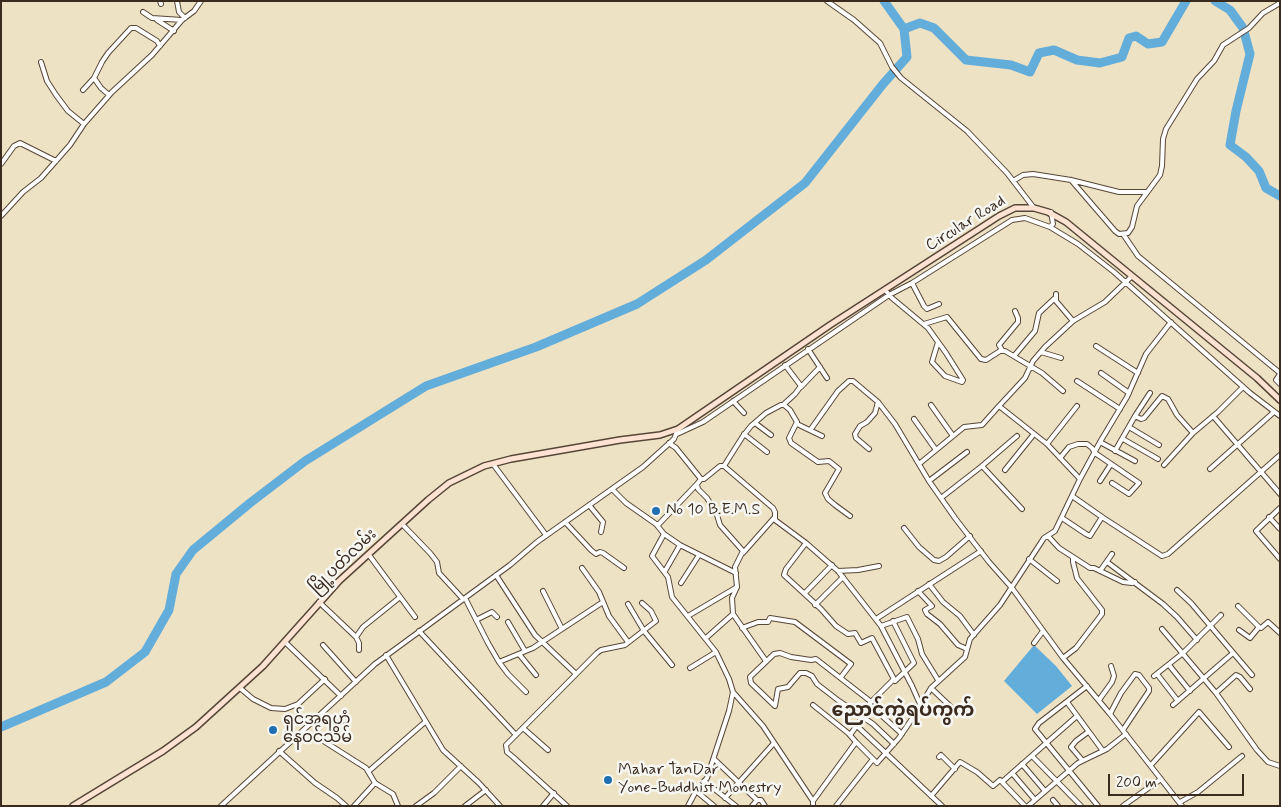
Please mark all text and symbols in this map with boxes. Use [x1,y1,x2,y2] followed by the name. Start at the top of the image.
[923,192,1009,256] street label: Circular Road
[666,501,760,521] place label: No 10 B.E.M.S
[650,505,662,517] marker: No 10 B.E.M.S
[307,526,381,598] street label: မြို့ပတ်လမ်း
[832,701,974,723] district label: ညောင်ကွဲရပ်ကွက်
[283,711,352,749] place label: ရှင်အရဟံ နေဝင်သိမ်
[267,724,279,736] marker: ရှင်အရဟံ နေဝင်သိမ်
[618,761,781,799] place label: Mahar TanDar Yone-Buddhist Monestry
[1111,764,1247,796] scale bar
[1116,773,1157,793] text: 200 m
[602,774,614,786] marker: Mahar TanDar Yone-Buddhist Monestry

